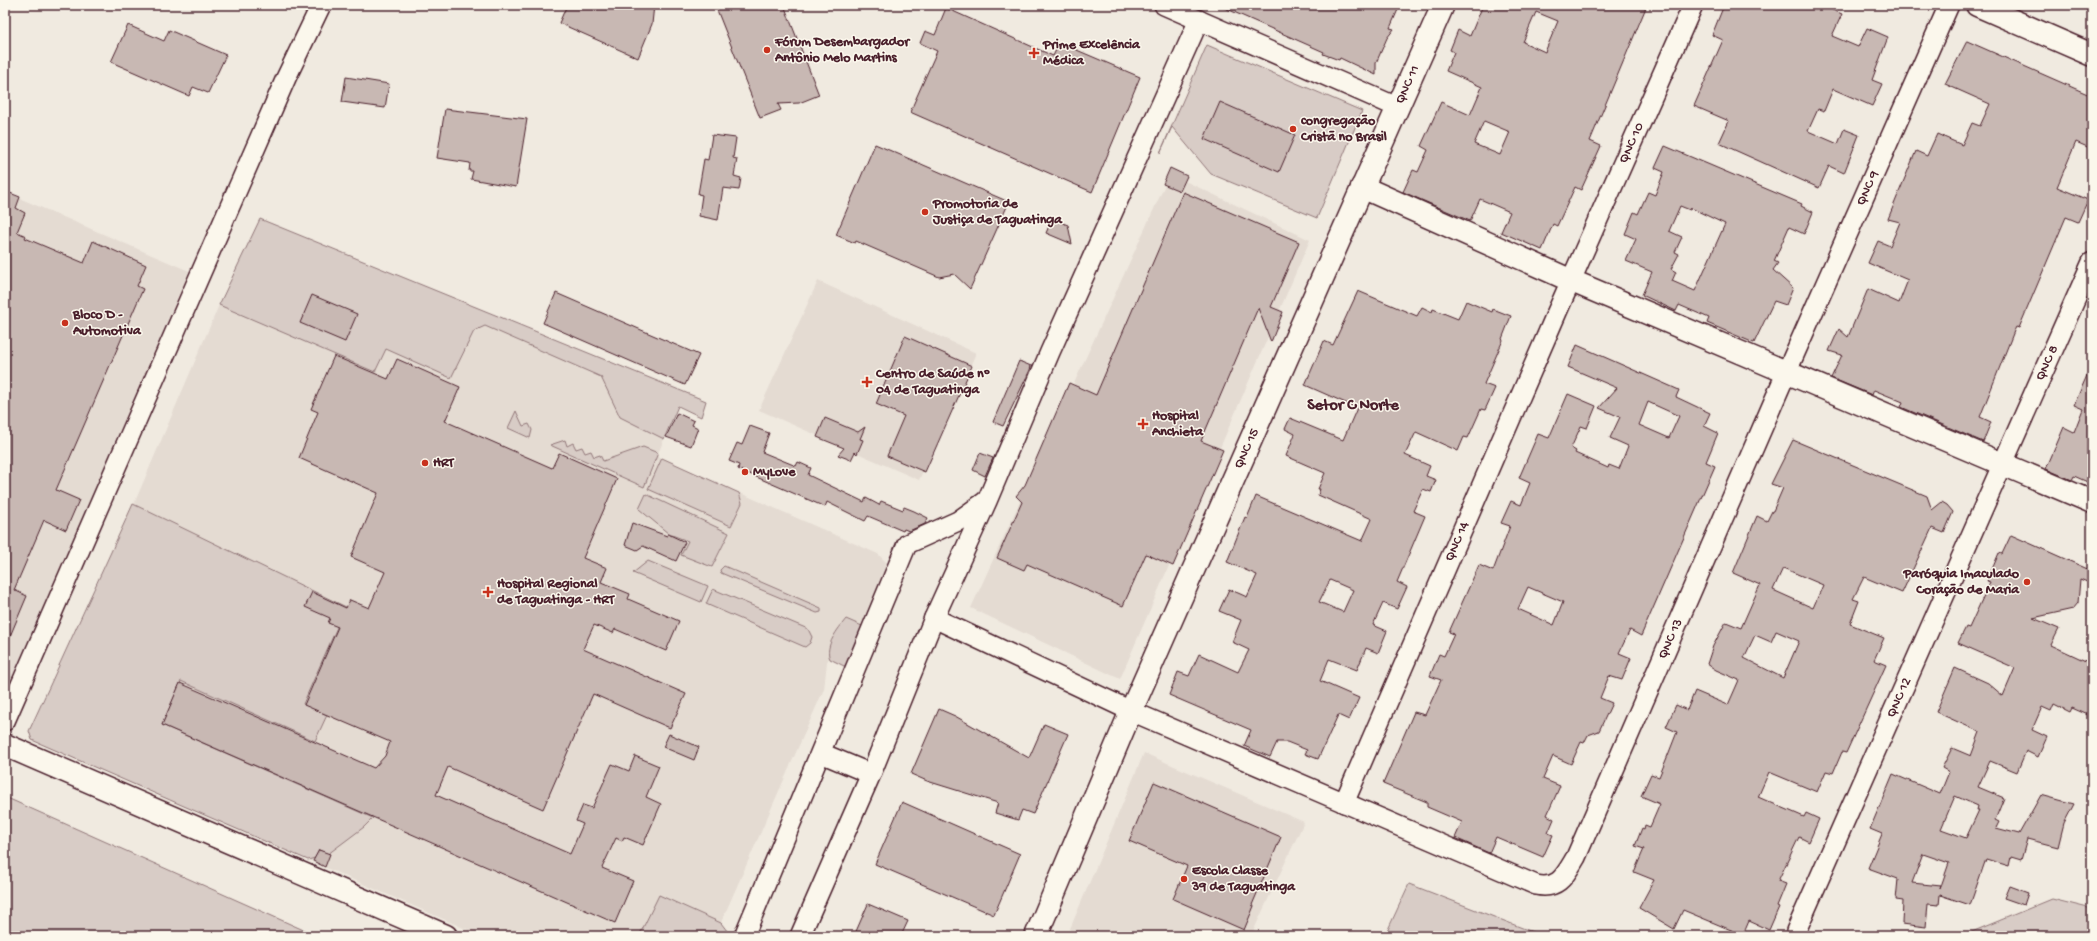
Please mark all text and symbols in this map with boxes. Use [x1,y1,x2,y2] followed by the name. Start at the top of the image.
[774,34,911,67] place label: Fórum Desembargador Antônio Melo Martins
[1042,37,1141,70] place label: Prime Excelência Médica
[762,45,772,55] marker: Fórum Desembargador Antônio Melo Martins
[1028,47,1040,59] marker: Prime Excelência Médica
[1392,63,1424,107] street label: QNC 11
[1300,113,1387,146] place label: congregação Cristã no Brasil
[1615,120,1648,166] street label: QNC 10
[1288,124,1298,134] marker: congregação Cristã no Brasil
[1853,168,1883,208] street label: QNC 9
[932,196,1063,229] place label: Promotoria de Justiça de Taguatinga
[920,207,930,217] marker: Promotoria de Justiça de Taguatinga
[72,307,142,340] place label: Bloco D - Automotiva
[60,318,70,328] marker: Bloco D - Automotiva
[2032,342,2063,384] street label: QNC 8
[875,366,990,399] place label: Centro de Saúde nº 04 de Taguatinga
[861,376,873,388] marker: Centro de Saúde nº 04 de Taguatinga
[1307,397,1400,416] district label: Setor C Norte
[1151,408,1204,441] place label: Hospital Anchieta
[1137,418,1149,430] marker: Hospital Anchieta
[1231,426,1263,472] street label: QNC 15
[433,455,455,472] place label: HRT
[420,458,430,468] marker: HRT
[753,464,796,481] place label: MyLove
[740,467,750,477] marker: MyLove
[1441,519,1474,564] street label: QNC 14
[1902,566,2020,599] place label: Paróquia Imaculado Coração de Maria
[497,576,616,609] place label: Hospital Regional de Taguatinga - HRT
[2022,577,2032,587] marker: Paróquia Imaculado Coração de Maria
[482,586,494,598] marker: Hospital Regional de Taguatinga - HRT
[1654,616,1687,662] street label: QNC 13
[1883,675,1915,720] street label: QNC 12
[1191,863,1296,896] place label: Escola Classe 39 de Taguatinga
[1179,874,1189,884] marker: Escola Classe 39 de Taguatinga

